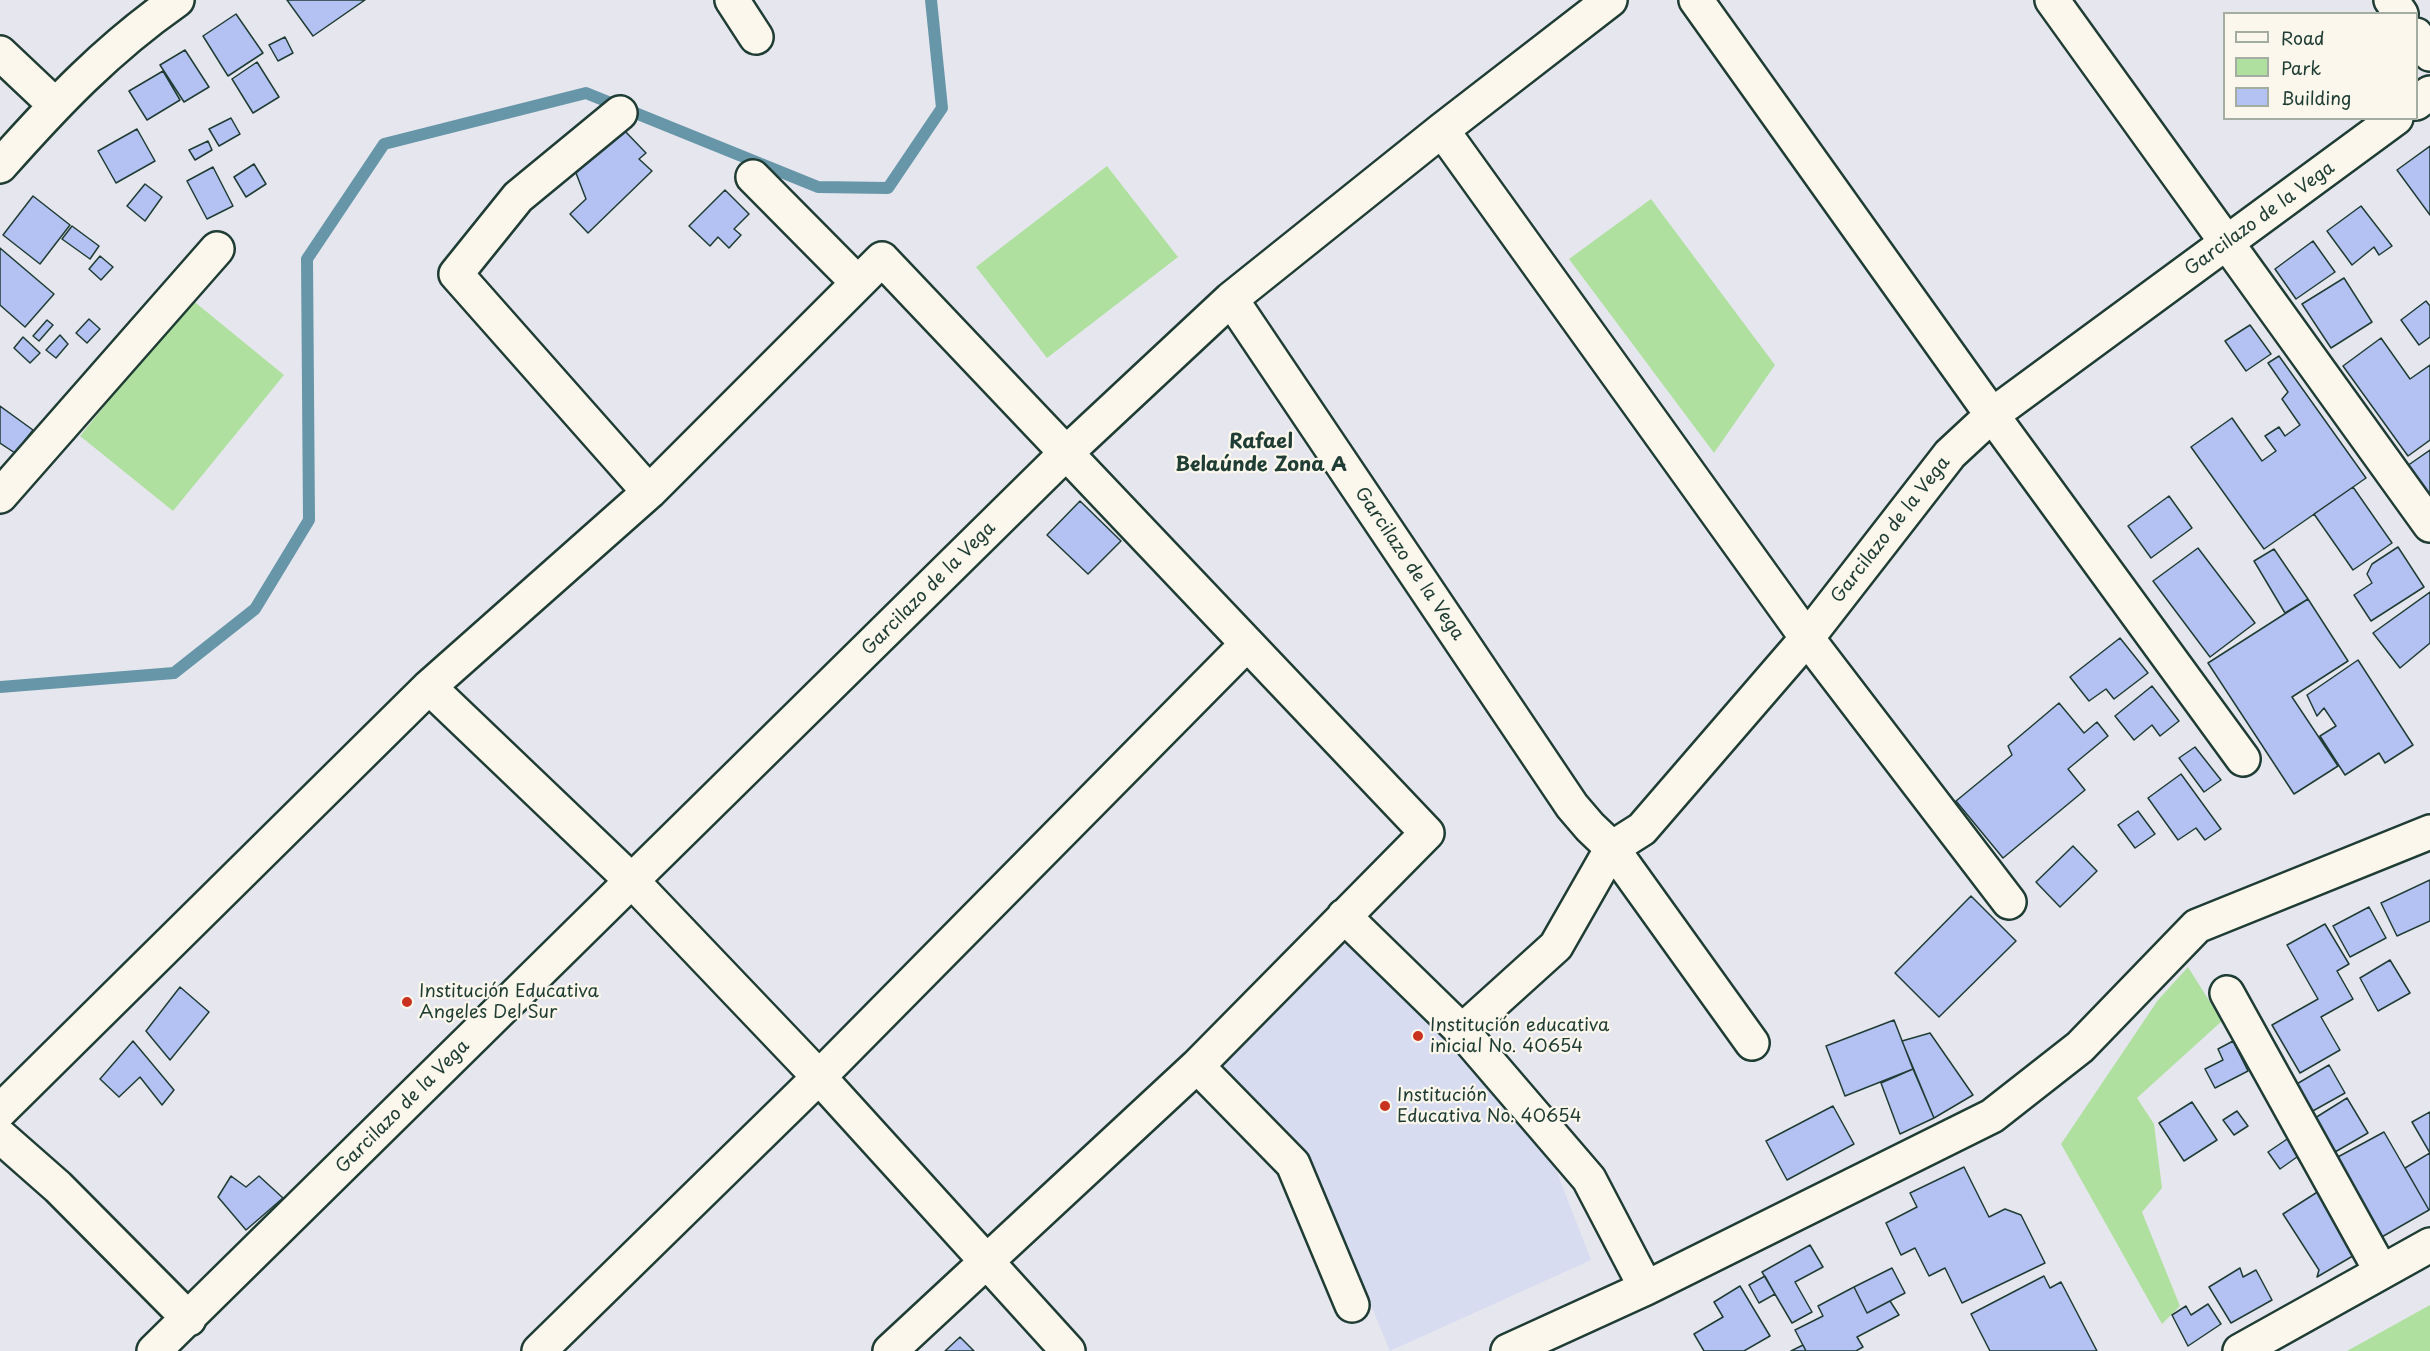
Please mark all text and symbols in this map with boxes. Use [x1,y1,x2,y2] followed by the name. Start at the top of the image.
[2223,12,2418,120] legend
[2281,24,2325,51] text: Road
[2281,54,2321,81] text: Park
[2281,84,2351,111] text: Building
[2181,157,2339,281] street label: Garcilazo de la Vega
[1175,430,1347,477] district label: Rafael Belaúnde Zona A
[1827,452,1955,608] street label: Garcilazo de la Vega
[1350,483,1468,645] street label: Garcilazo de la Vega
[858,518,1000,660] street label: Garcilazo de la Vega
[419,981,599,1024] place label: Institución Educativa Angeles Del Sur
[400,995,414,1009] marker: Institución Educativa Angeles Del Sur
[1430,1015,1609,1058] place label: Institución educativa inicial No. 40654
[1411,1029,1425,1043] marker: Institución educativa inicial No. 40654
[332,1036,474,1178] street label: Garcilazo de la Vega
[1397,1085,1582,1128] place label: Institución Educativa No. 40654
[1378,1099,1392,1113] marker: Institución Educativa No. 40654

